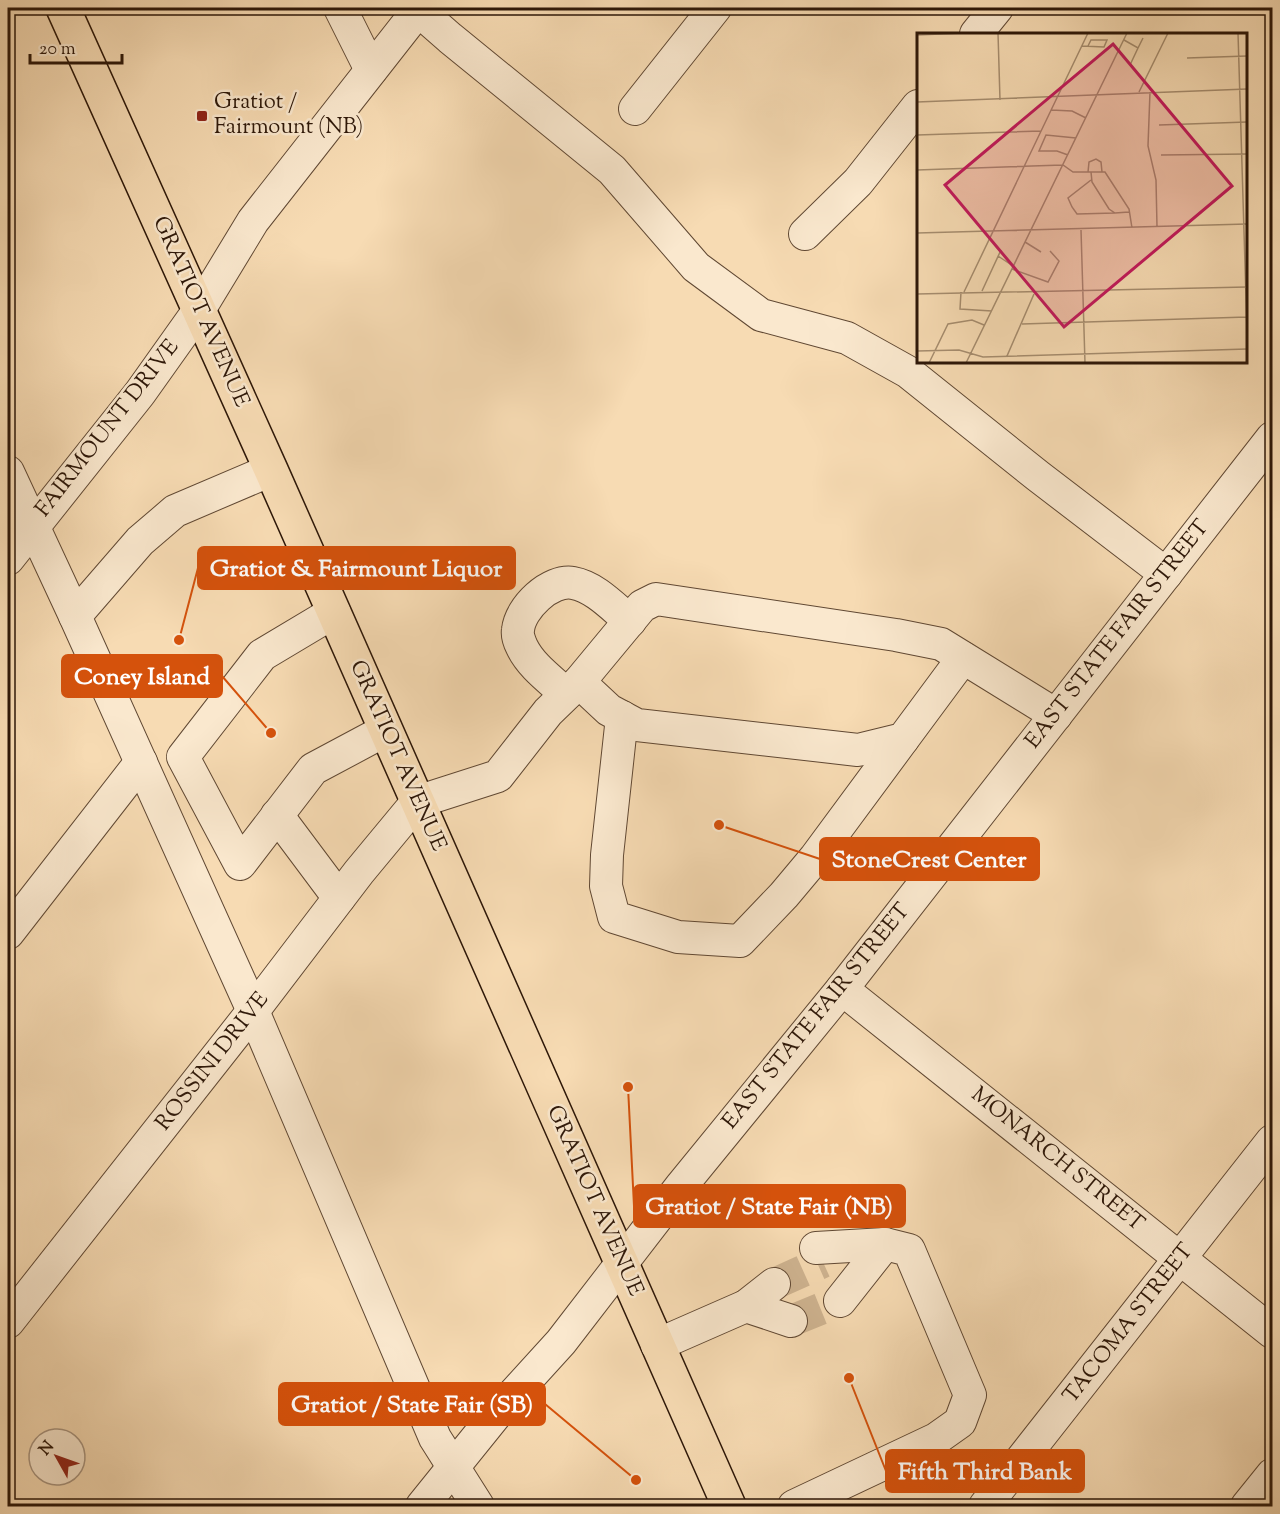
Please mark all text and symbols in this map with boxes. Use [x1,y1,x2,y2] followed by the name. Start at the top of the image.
[30,27,122,65] scale bar
[917,33,1247,363] inset map
[39,37,76,63] text: 20 m
[214,87,363,144] place label: Gratiot / Fairmount (NB)
[195,109,209,123] marker: Gratiot / Fairmount (NB)
[144,211,256,413] street label: GRATIOT AVENUE
[28,333,188,525] street label: FAIRMOUNT DRIVE
[1018,513,1218,756] street label: EAST STATE FAIR STREET
[198,547,515,589] callout: Gratiot & Fairmount Liquor
[210,553,503,587] text: Gratiot & Fairmount Liquor
[62,655,222,697] callout: Coney Island
[341,655,453,857] street label: GRATIOT AVENUE
[74,661,211,695] text: Coney Island
[820,838,1039,880] callout: StoneCrest Center
[832,844,1027,878] text: StoneCrest Center
[716,897,919,1137] street label: EAST STATE FAIR STREET
[149,986,277,1138] street label: ROSSINI DRIVE
[963,1080,1151,1240] street label: MONARCH STREET
[538,1100,650,1302] street label: GRATIOT AVENUE
[634,1185,905,1227] callout: Gratiot / State Fair (NB)
[645,1191,893,1225] text: Gratiot / State Fair (NB)
[1056,1237,1202,1411] street label: TACOMA STREET
[279,1383,545,1425] callout: Gratiot / State Fair (SB)
[291,1389,533,1423] text: Gratiot / State Fair (SB)
[27,1427,87,1487] north arrow
[35,1437,60,1461] text: N
[886,1450,1084,1492] callout: Fifth Third Bank
[898,1456,1073,1490] text: Fifth Third Bank

